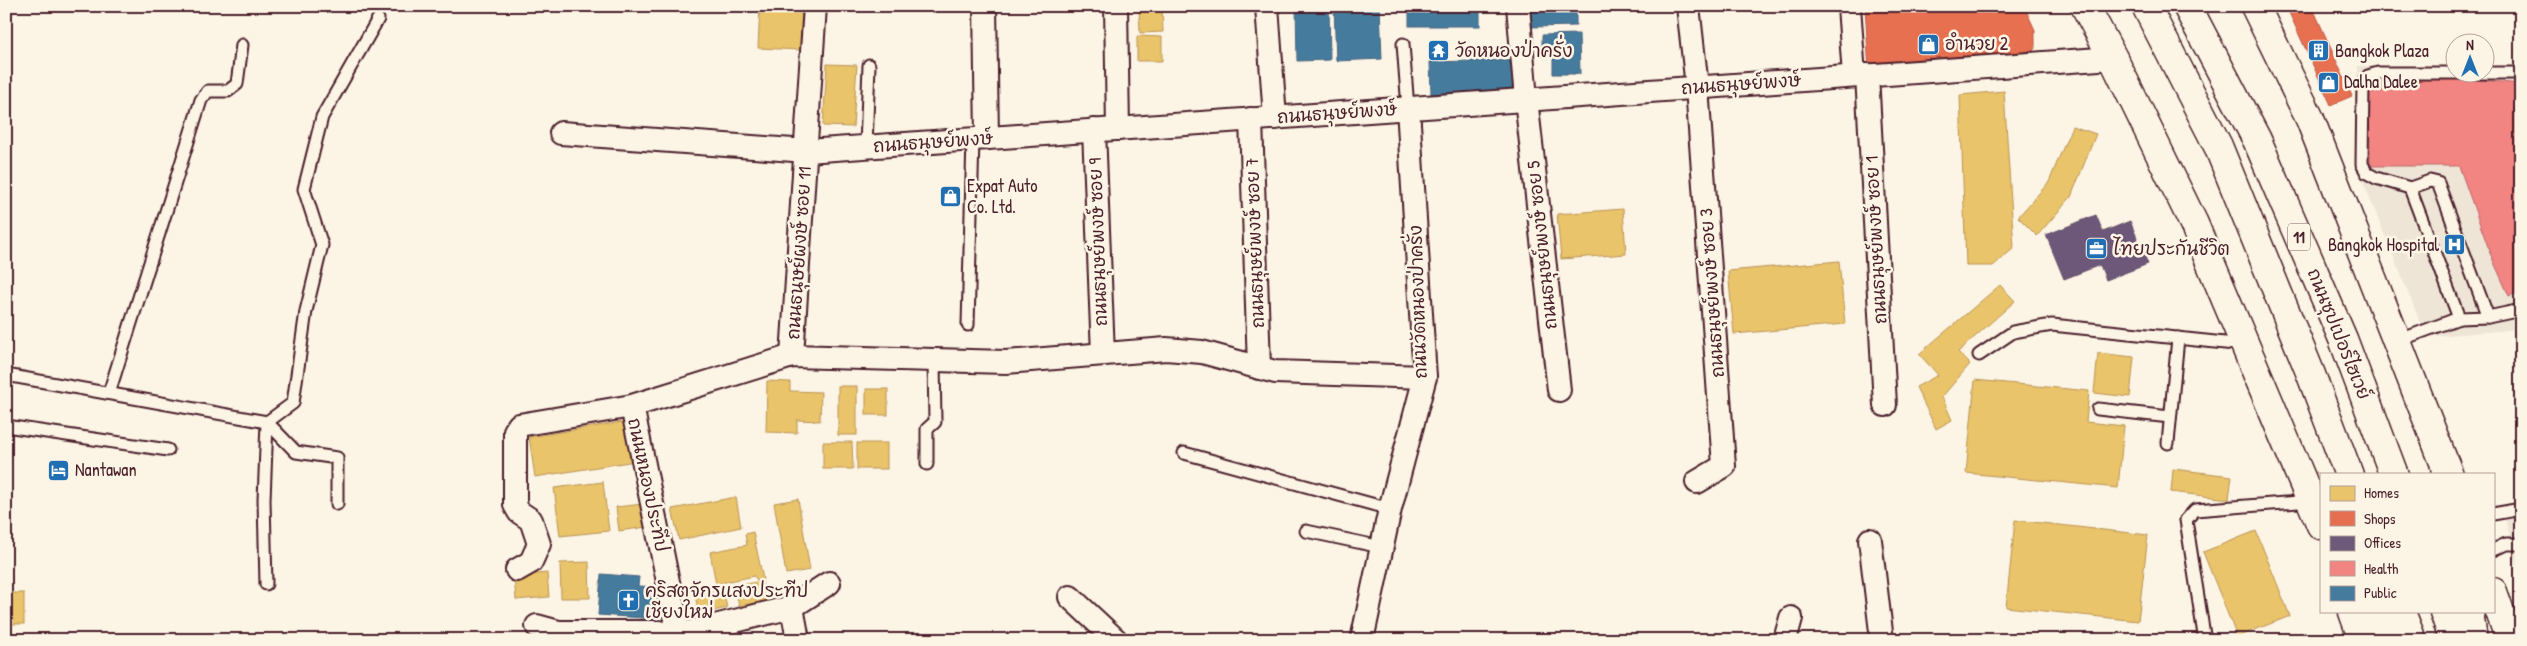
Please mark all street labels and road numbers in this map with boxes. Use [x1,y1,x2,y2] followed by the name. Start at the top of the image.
[1680,67,1802,102] street label: ถนนธนุษย์พงษ์
[1276,96,1398,131] street label: ถนนธนุษย์พงษ์
[872,125,994,160] street label: ถนนธนุษย์พงษ์
[1859,155,1894,325] street label: ถนนธนุษย์พงษ์ ซอย 1
[1082,157,1115,327] street label: ถนนธนุษย์พงษ์ ซอย 9
[1239,157,1272,329] street label: ถนนธนุษย์พงษ์ ซอย 7
[1520,159,1565,331] street label: ถนนธนุษย์พงษ์ ซอย 5
[780,166,819,341] street label: ถนนธนุษย์ผงษ์ ซอย 11
[1693,207,1732,379] street label: ถนนธนุษย์พงษ์ ซอย 3
[2288,223,2310,250] road number: 11
[1398,225,1433,379] street label: ถนนวัดหนองป่าครั่ง
[2300,264,2377,404] street label: ถนนซุปเปอร์ไฮเวย์
[622,416,675,554] street label: ถนนหนองประทีป

